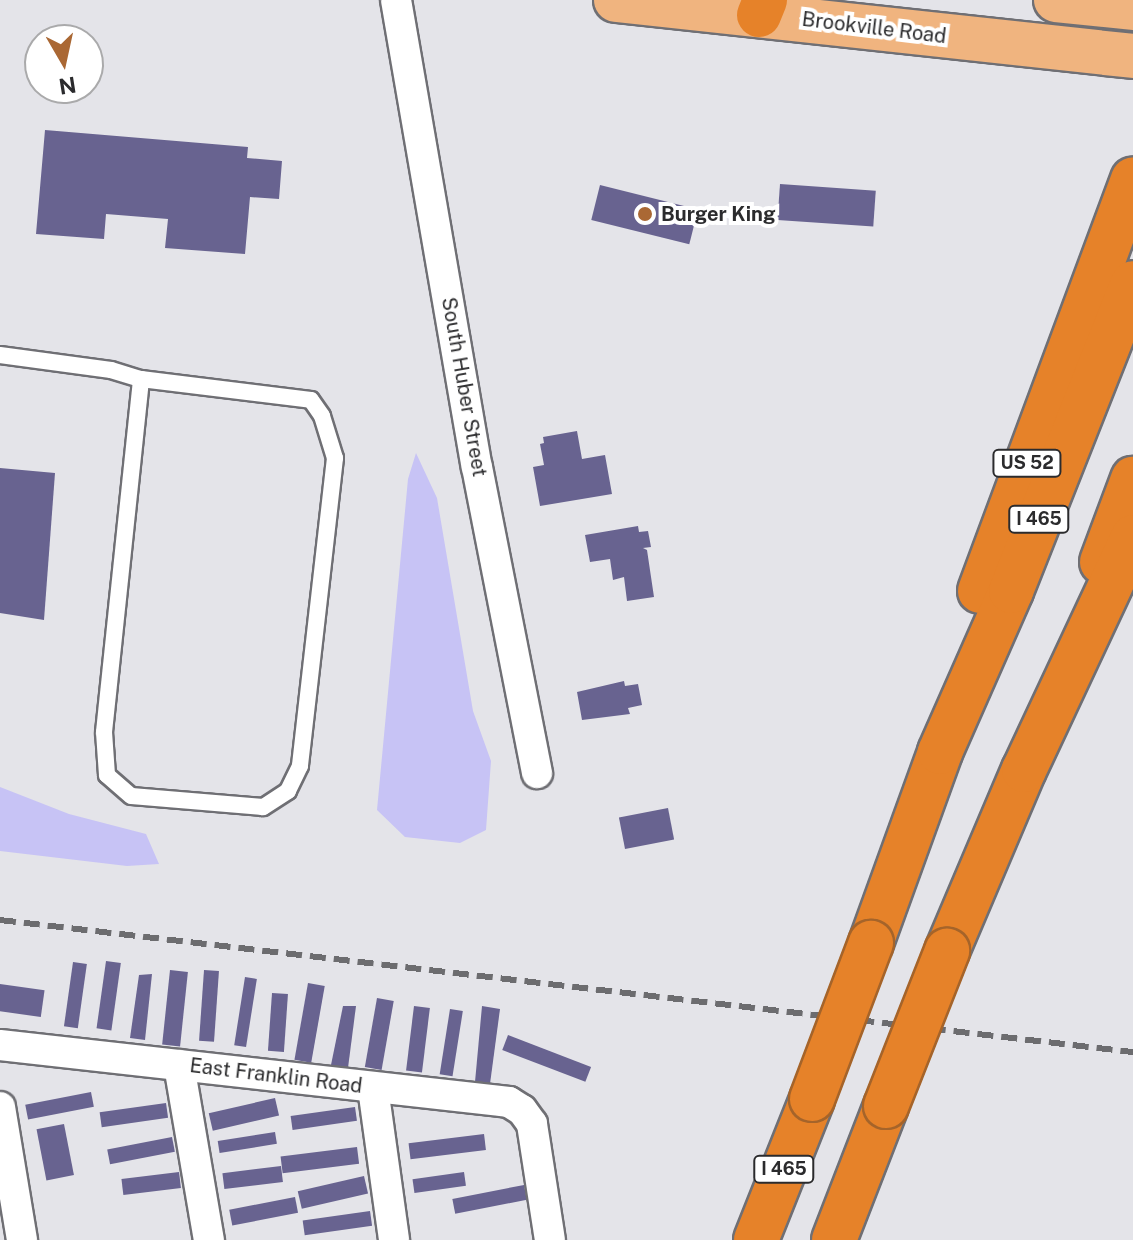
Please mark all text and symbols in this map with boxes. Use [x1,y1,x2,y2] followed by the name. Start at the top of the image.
[800,7,948,49] street label: Brookville Road
[24,24,104,104] north arrow
[57,72,78,100] text: N
[661,202,775,226] place label: Burger King
[636,205,654,223] marker: Burger King
[436,295,492,479] street label: South Huber Street
[991,449,1063,477] road number: US 52
[1007,505,1071,533] road number: I 465
[188,1054,364,1098] street label: East Franklin Road
[752,1155,816,1183] road number: I 465

